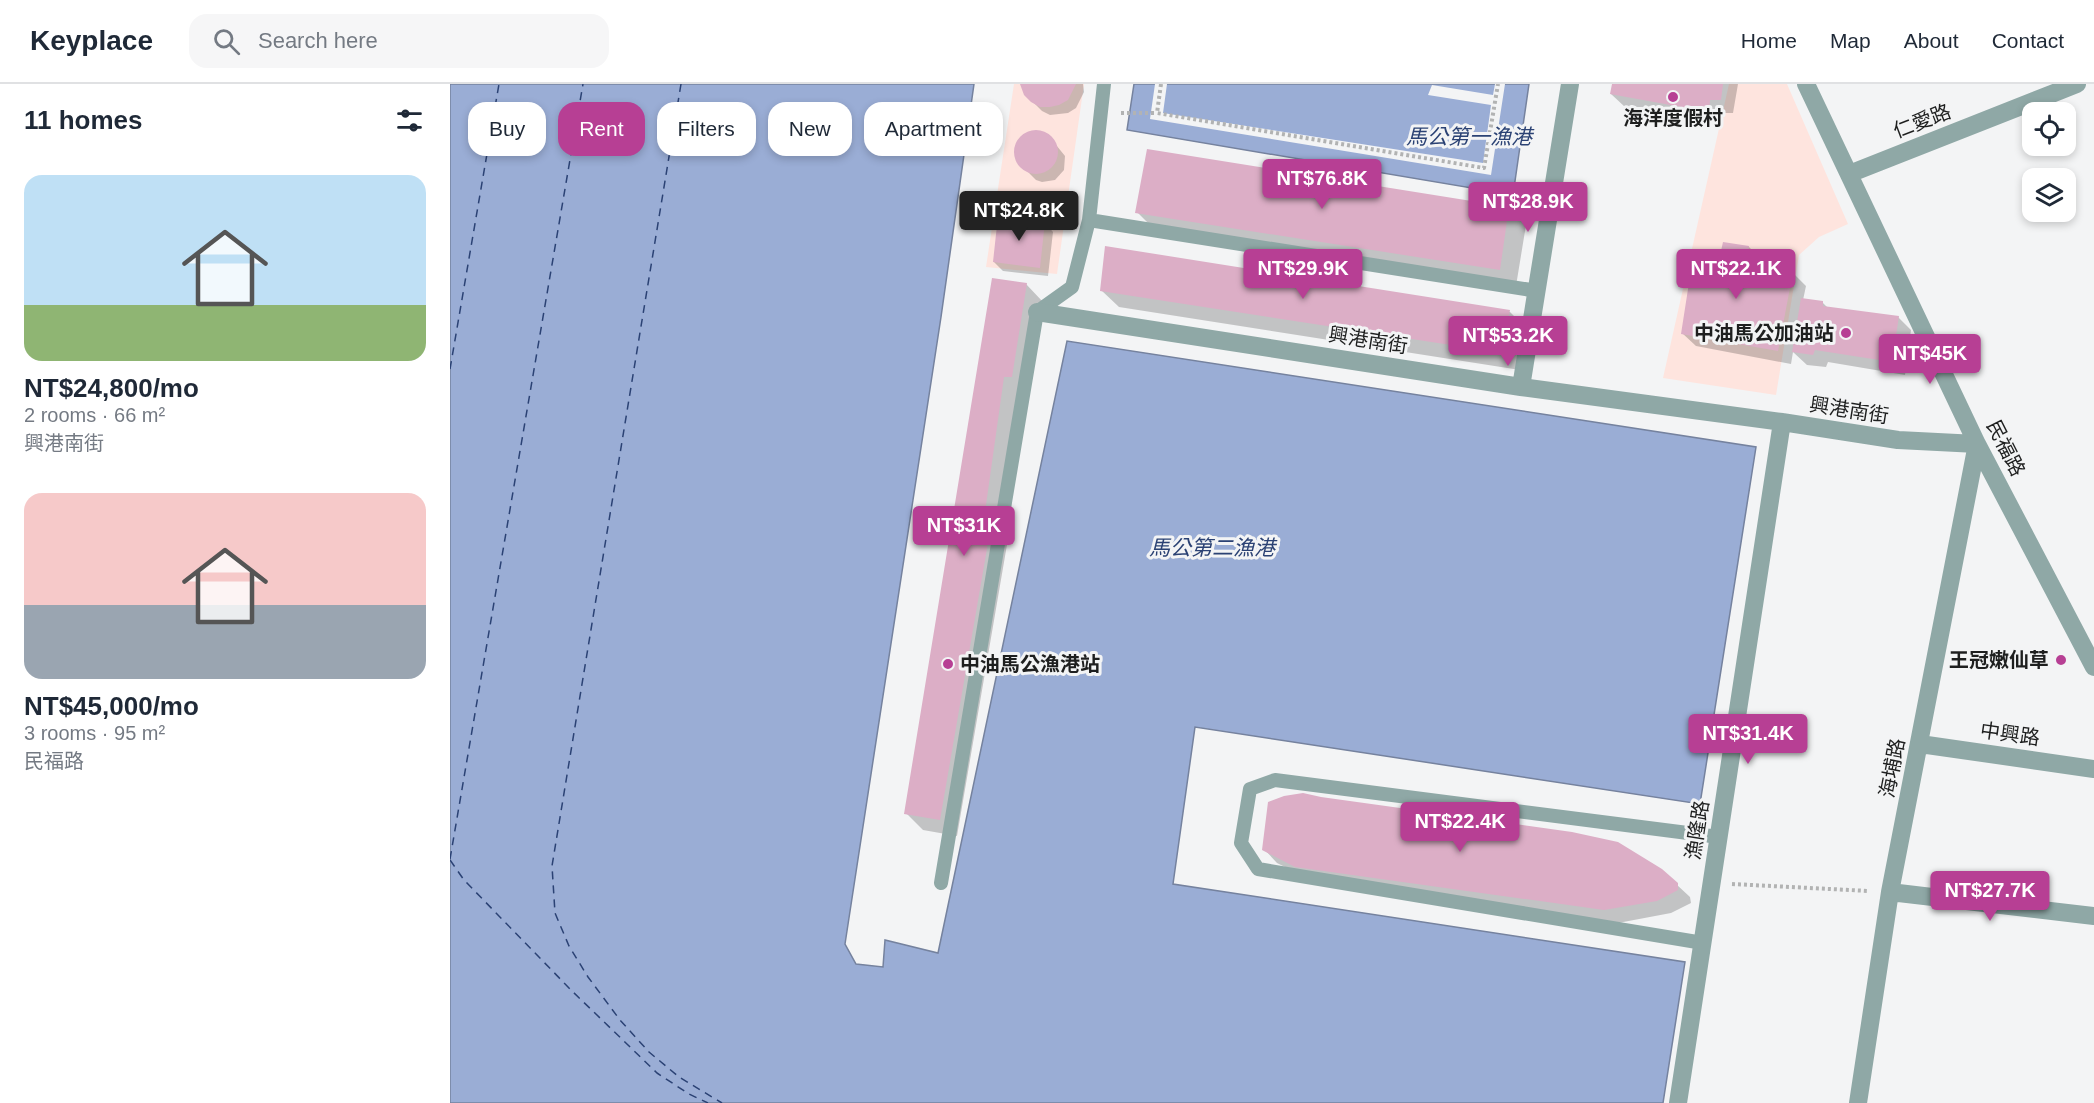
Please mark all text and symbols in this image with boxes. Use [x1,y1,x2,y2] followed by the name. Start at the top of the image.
[189,14,609,68] search box
[30,25,153,56] text: Keyplace
[210,25,243,58] icon: search
[258,28,378,53] text: Search here
[1741,29,1797,52] text: Home
[1830,29,1871,52] text: Map
[1904,29,1959,52] text: About
[1992,29,2064,52] text: Contact
[1666,90,1680,104] marker: 海洋度假村
[1890,100,1954,142] street label: 仁愛路
[468,102,546,156] chip: Buy
[558,102,645,156] chip: Rent
[657,102,756,156] chip: Filters
[768,102,852,156] chip: New
[864,102,1003,156] chip: Apartment
[2022,102,2076,222] map controls
[2022,102,2076,156] button: locate
[393,104,426,137] icon: filters
[24,105,143,135] text: 11 homes
[1623,107,1723,129] place label: 海洋度假村
[1406,125,1535,148] water label: 馬公第一漁港
[1260,159,1384,210] pin: NT$76.8K
[1276,167,1368,189] text: NT$76.8K
[2022,168,2076,222] button: layers
[1466,182,1590,233] pin: NT$28.9K
[1482,190,1574,212] text: NT$28.9K
[957,191,1081,242] pin: NT$24.8K
[973,199,1065,221] text: NT$24.8K
[171,214,279,322] icon: home
[1241,249,1365,300] pin: NT$29.9K
[1674,249,1798,300] pin: NT$22.1K
[1257,257,1349,279] text: NT$29.9K
[1690,257,1782,279] text: NT$22.1K
[1446,316,1570,367] pin: NT$53.2K
[1694,322,1834,344] place label: 中油馬公加油站
[1327,323,1409,357] street label: 興港南街
[1462,324,1554,346] text: NT$53.2K
[1839,326,1853,340] marker: 中油馬公加油站
[1881,334,1979,385] pin: NT$45K
[1893,342,1967,364] text: NT$45K
[24,373,199,403] text: NT$24,800/mo
[1808,393,1890,427] street label: 興港南街
[24,404,165,426] text: 2 rooms · 66 m²
[1983,416,2029,480] street label: 民福路
[24,432,104,454] text: 興港南街
[915,506,1013,557] pin: NT$31K
[927,514,1001,536] text: NT$31K
[171,532,279,640] icon: home
[1149,536,1278,559] water label: 馬公第二漁港
[1949,649,2049,671] place label: 王冠嫩仙草
[960,653,1100,675] place label: 中油馬公漁港站
[2054,653,2068,667] marker: 王冠嫩仙草
[941,657,955,671] marker: 中油馬公漁港站
[24,691,199,721] text: NT$45,000/mo
[1686,714,1810,765] pin: NT$31.4K
[1979,719,2041,749] street label: 中興路
[24,722,165,744] text: 3 rooms · 95 m²
[1702,722,1794,744] text: NT$31.4K
[1875,736,1909,800] street label: 海埔路
[24,750,84,772] text: 民福路
[1681,799,1713,861] street label: 漁隆路
[1398,802,1522,853] pin: NT$22.4K
[1414,810,1506,832] text: NT$22.4K
[1928,871,2052,922] pin: NT$27.7K
[1944,879,2036,901] text: NT$27.7K

